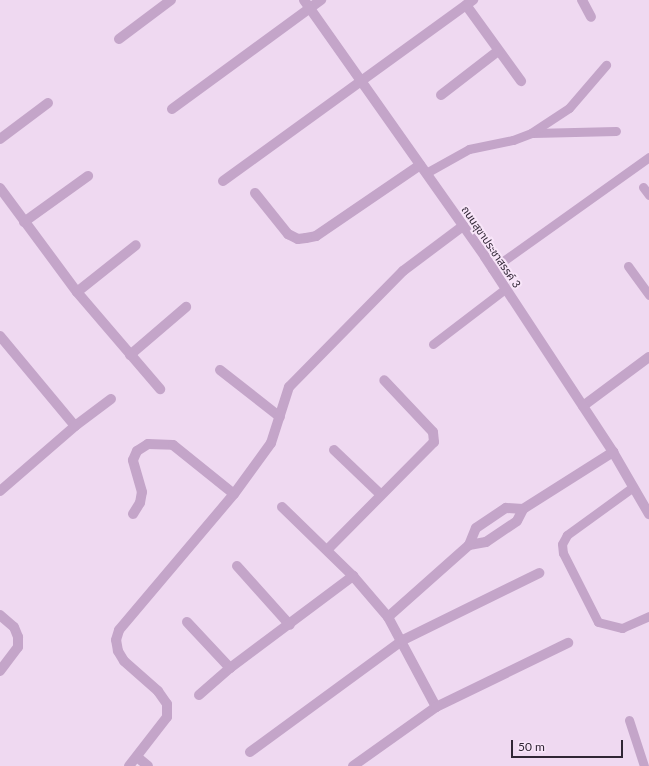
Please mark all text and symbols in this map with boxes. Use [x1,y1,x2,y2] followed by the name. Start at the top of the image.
[459,203,523,291] street label: ถนนสุขาประชาสรรค์ 3
[513,732,625,758] scale bar
[518,739,545,754] text: 50 m

